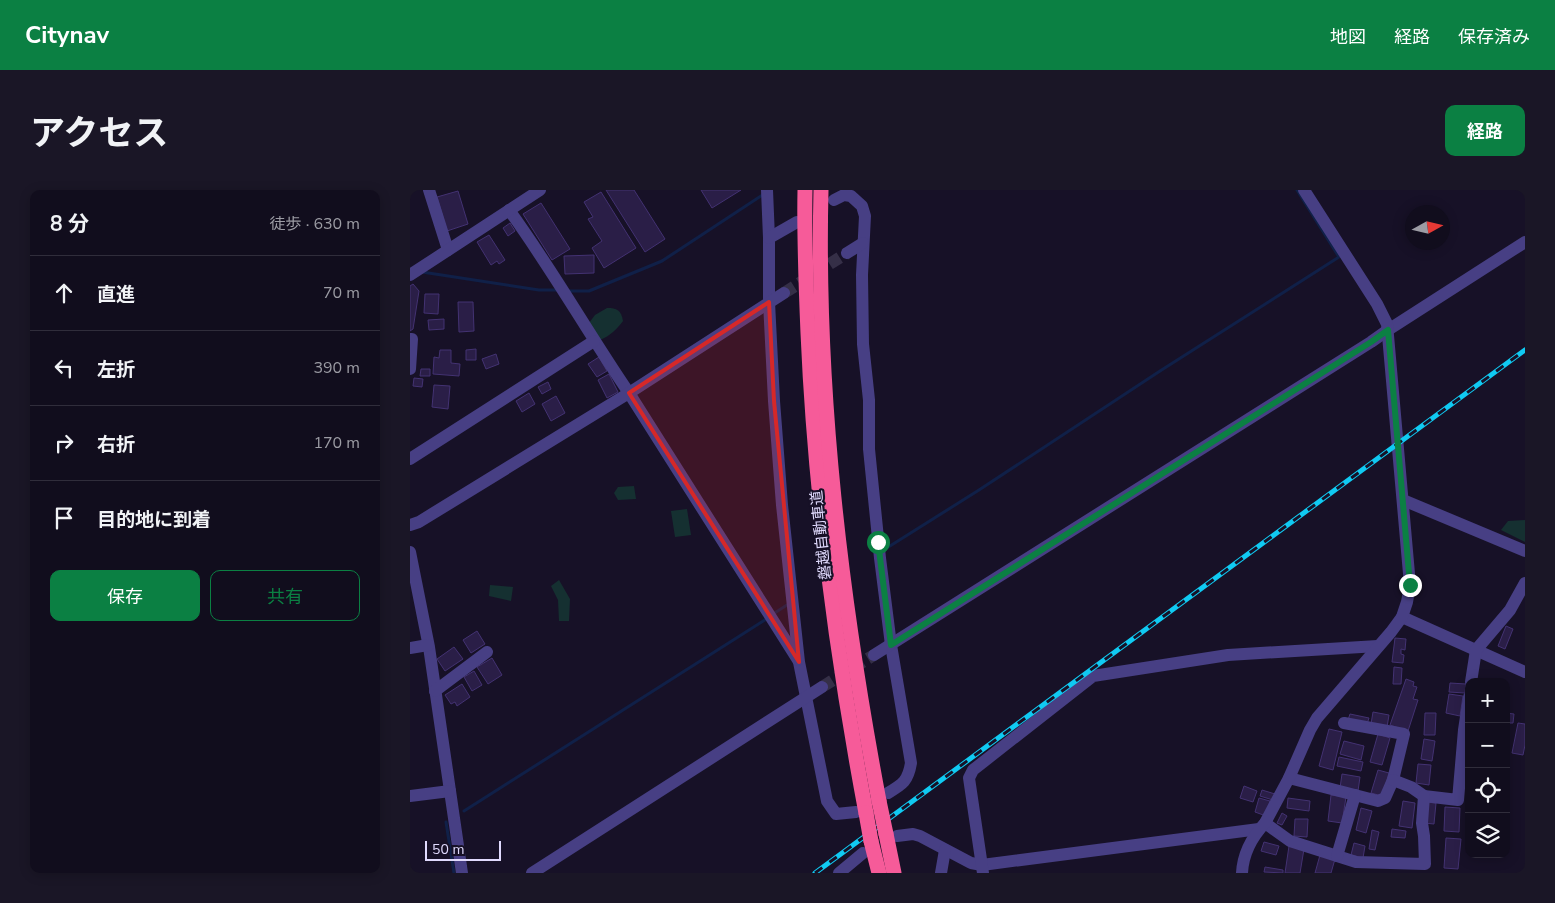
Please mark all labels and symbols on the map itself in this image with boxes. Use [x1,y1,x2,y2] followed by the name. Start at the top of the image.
[1405,205,1450,250] north arrow
[806,489,836,581] street label: 磐越自動車道
[867,531,890,554] route start
[1399,574,1422,597] route end
[425,838,501,861] scale bar

